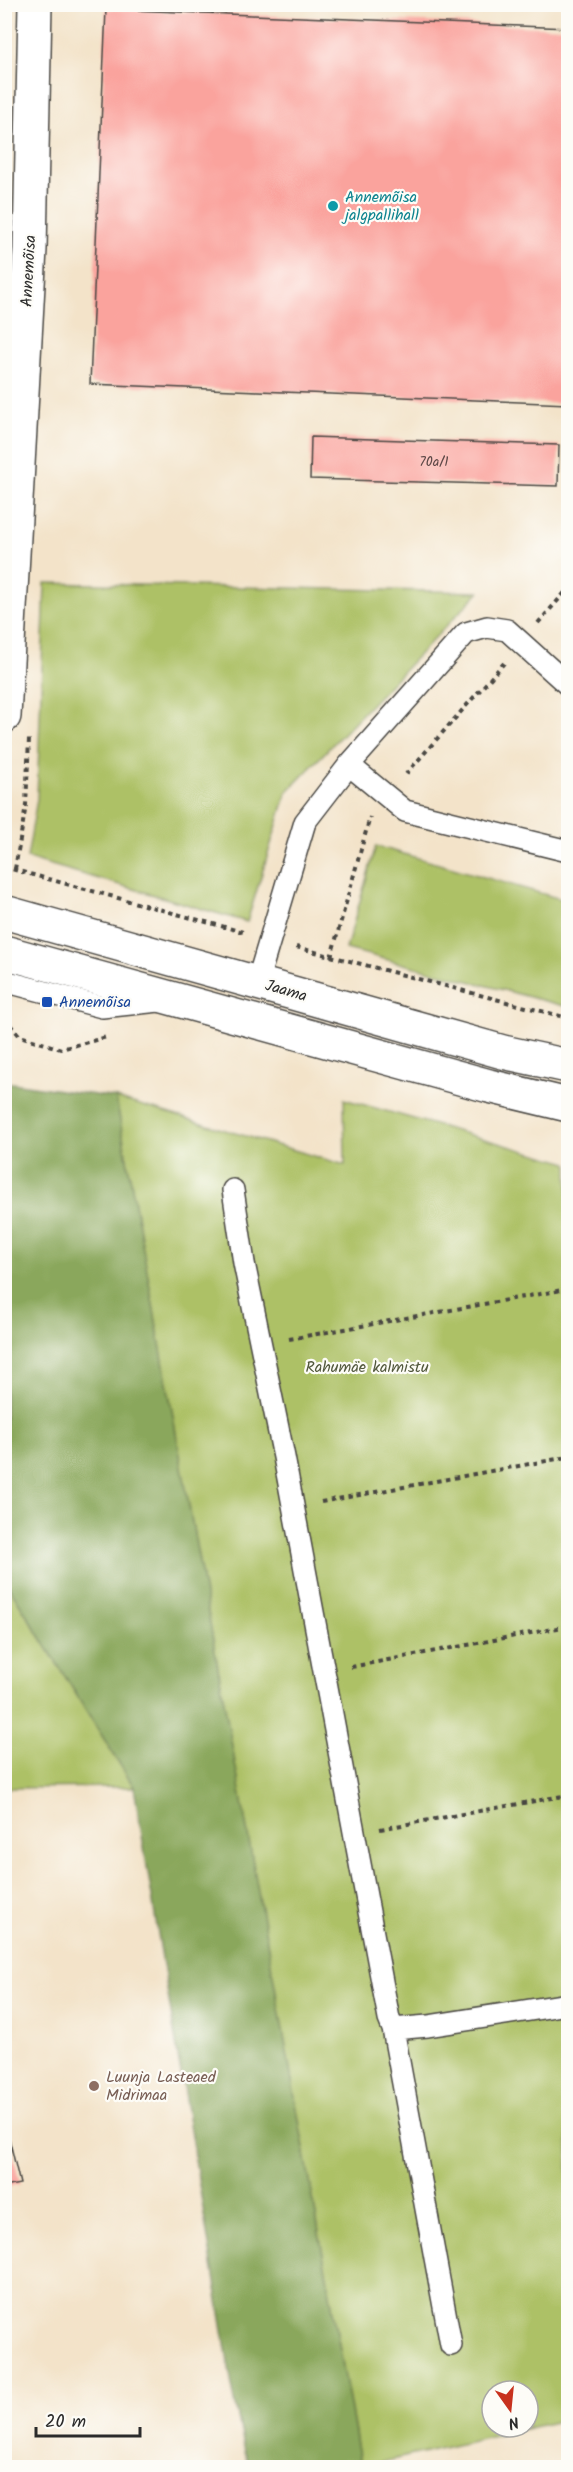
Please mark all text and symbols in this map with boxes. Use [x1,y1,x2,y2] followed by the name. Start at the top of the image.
[341,185,419,228] place label: Annemõisa jalgpallihall
[326,199,340,213] marker: Annemõisa jalgpallihall
[15,234,43,308] street label: Annemõisa
[419,451,449,473] house number: 70a/1
[262,973,310,1009] street label: Jaama
[59,990,131,1015] place label: Annemõisa
[40,995,54,1009] marker: Annemõisa
[305,1355,429,1380] park label: Rahumäe kalmistu
[106,2065,217,2108] place label: Luunja Lasteaed Midrimaa
[87,2079,101,2093] marker: Luunja Lasteaed Midrimaa
[480,2379,540,2439] north arrow
[36,2400,140,2438] scale bar
[45,2408,86,2437] text: 20 m
[505,2409,522,2435] text: N

